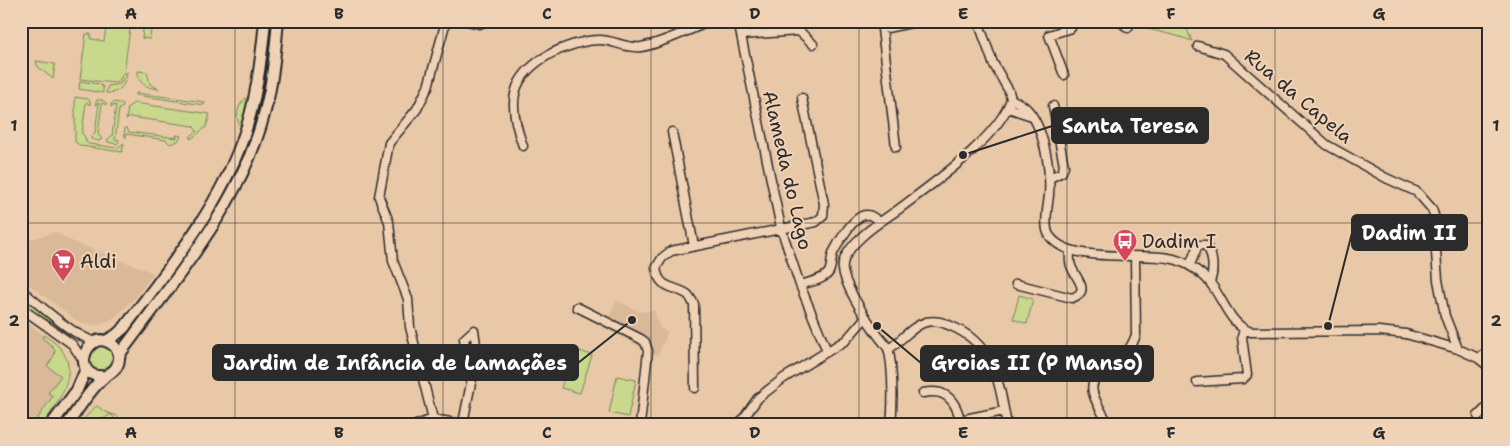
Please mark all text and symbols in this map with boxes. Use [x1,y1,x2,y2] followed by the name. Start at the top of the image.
[125,3,137,24] text: A
[334,3,344,24] text: B
[542,3,552,24] text: C
[749,3,761,24] text: D
[958,3,968,24] text: E
[1166,3,1176,24] text: F
[1373,3,1386,24] text: G
[1239,44,1358,149] street label: Rua da Capela
[757,88,818,252] street label: Alameda do Lago
[1052,108,1208,143] callout: Santa Teresa
[1062,113,1198,139] text: Santa Teresa
[10,115,18,136] text: 1
[1492,115,1500,136] text: 1
[1352,215,1467,250] callout: Dadim II
[1361,220,1457,246] text: Dadim II
[1112,228,1138,262] bus stop icon: Dadim I
[1142,229,1216,254] place label: Dadim I
[50,248,76,282] supermarket icon: Aldi
[80,249,117,274] place label: Aldi
[8,310,20,331] text: 2
[1490,310,1502,331] text: 2
[213,345,578,380] callout: Jardim de Infância de Lamaçães
[921,346,1153,381] callout: Groias II (P Manso)
[223,350,567,376] text: Jardim de Infância de Lamaçães
[931,350,1143,376] text: Groias II (P Manso)
[125,422,137,443] text: A
[334,422,344,443] text: B
[542,422,552,443] text: C
[749,422,761,443] text: D
[958,422,968,443] text: E
[1166,422,1176,443] text: F
[1373,422,1386,443] text: G

